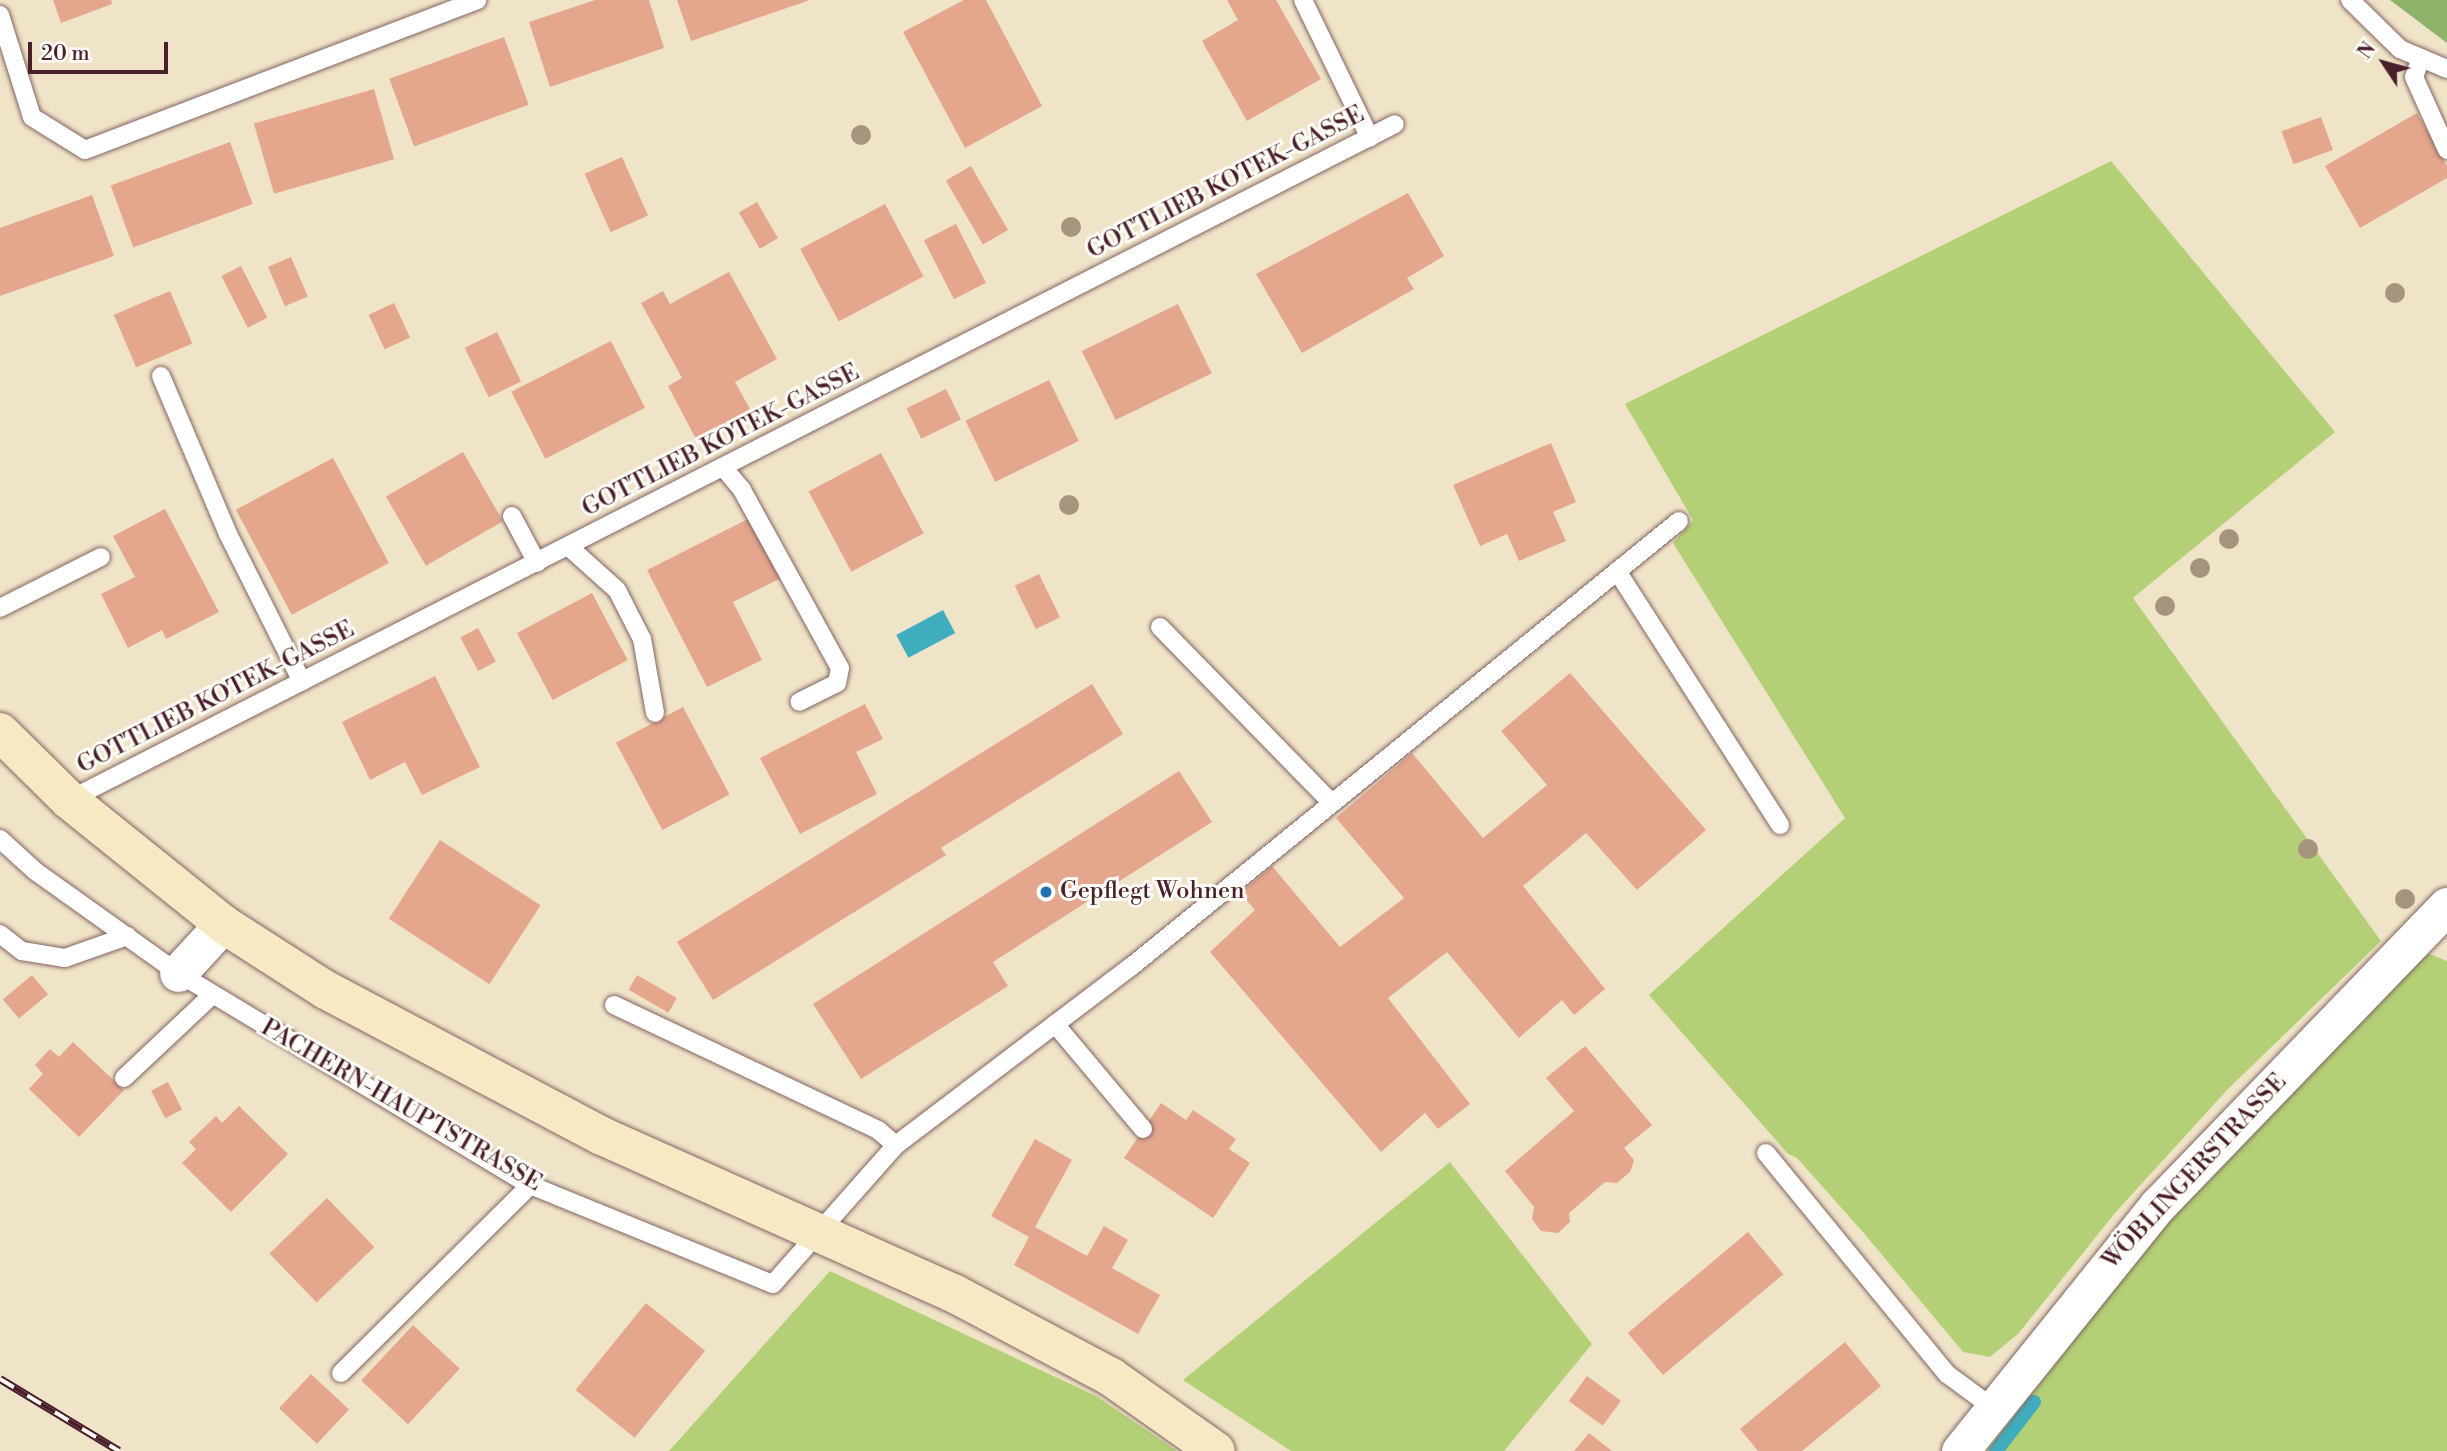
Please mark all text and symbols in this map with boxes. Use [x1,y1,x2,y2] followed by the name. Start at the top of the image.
[32,28,172,72] scale bar
[2349,28,2419,98] north arrow
[2353,38,2381,64] text: N
[41,41,90,67] text: 20 m
[1083,100,1369,266] street label: GOTTLIEB KOTEK-GASSE
[578,358,864,524] street label: GOTTLIEB KOTEK-GASSE
[73,615,359,781] street label: GOTTLIEB KOTEK-GASSE
[1060,878,1244,906] place label: Gepflegt Wohnen
[1038,884,1054,900] marker: Gepflegt Wohnen
[256,1014,546,1198] street label: PACHERN-HAUPTSTRASSE
[2097,1068,2293,1276] street label: WÖBLINGERSTRASSE

